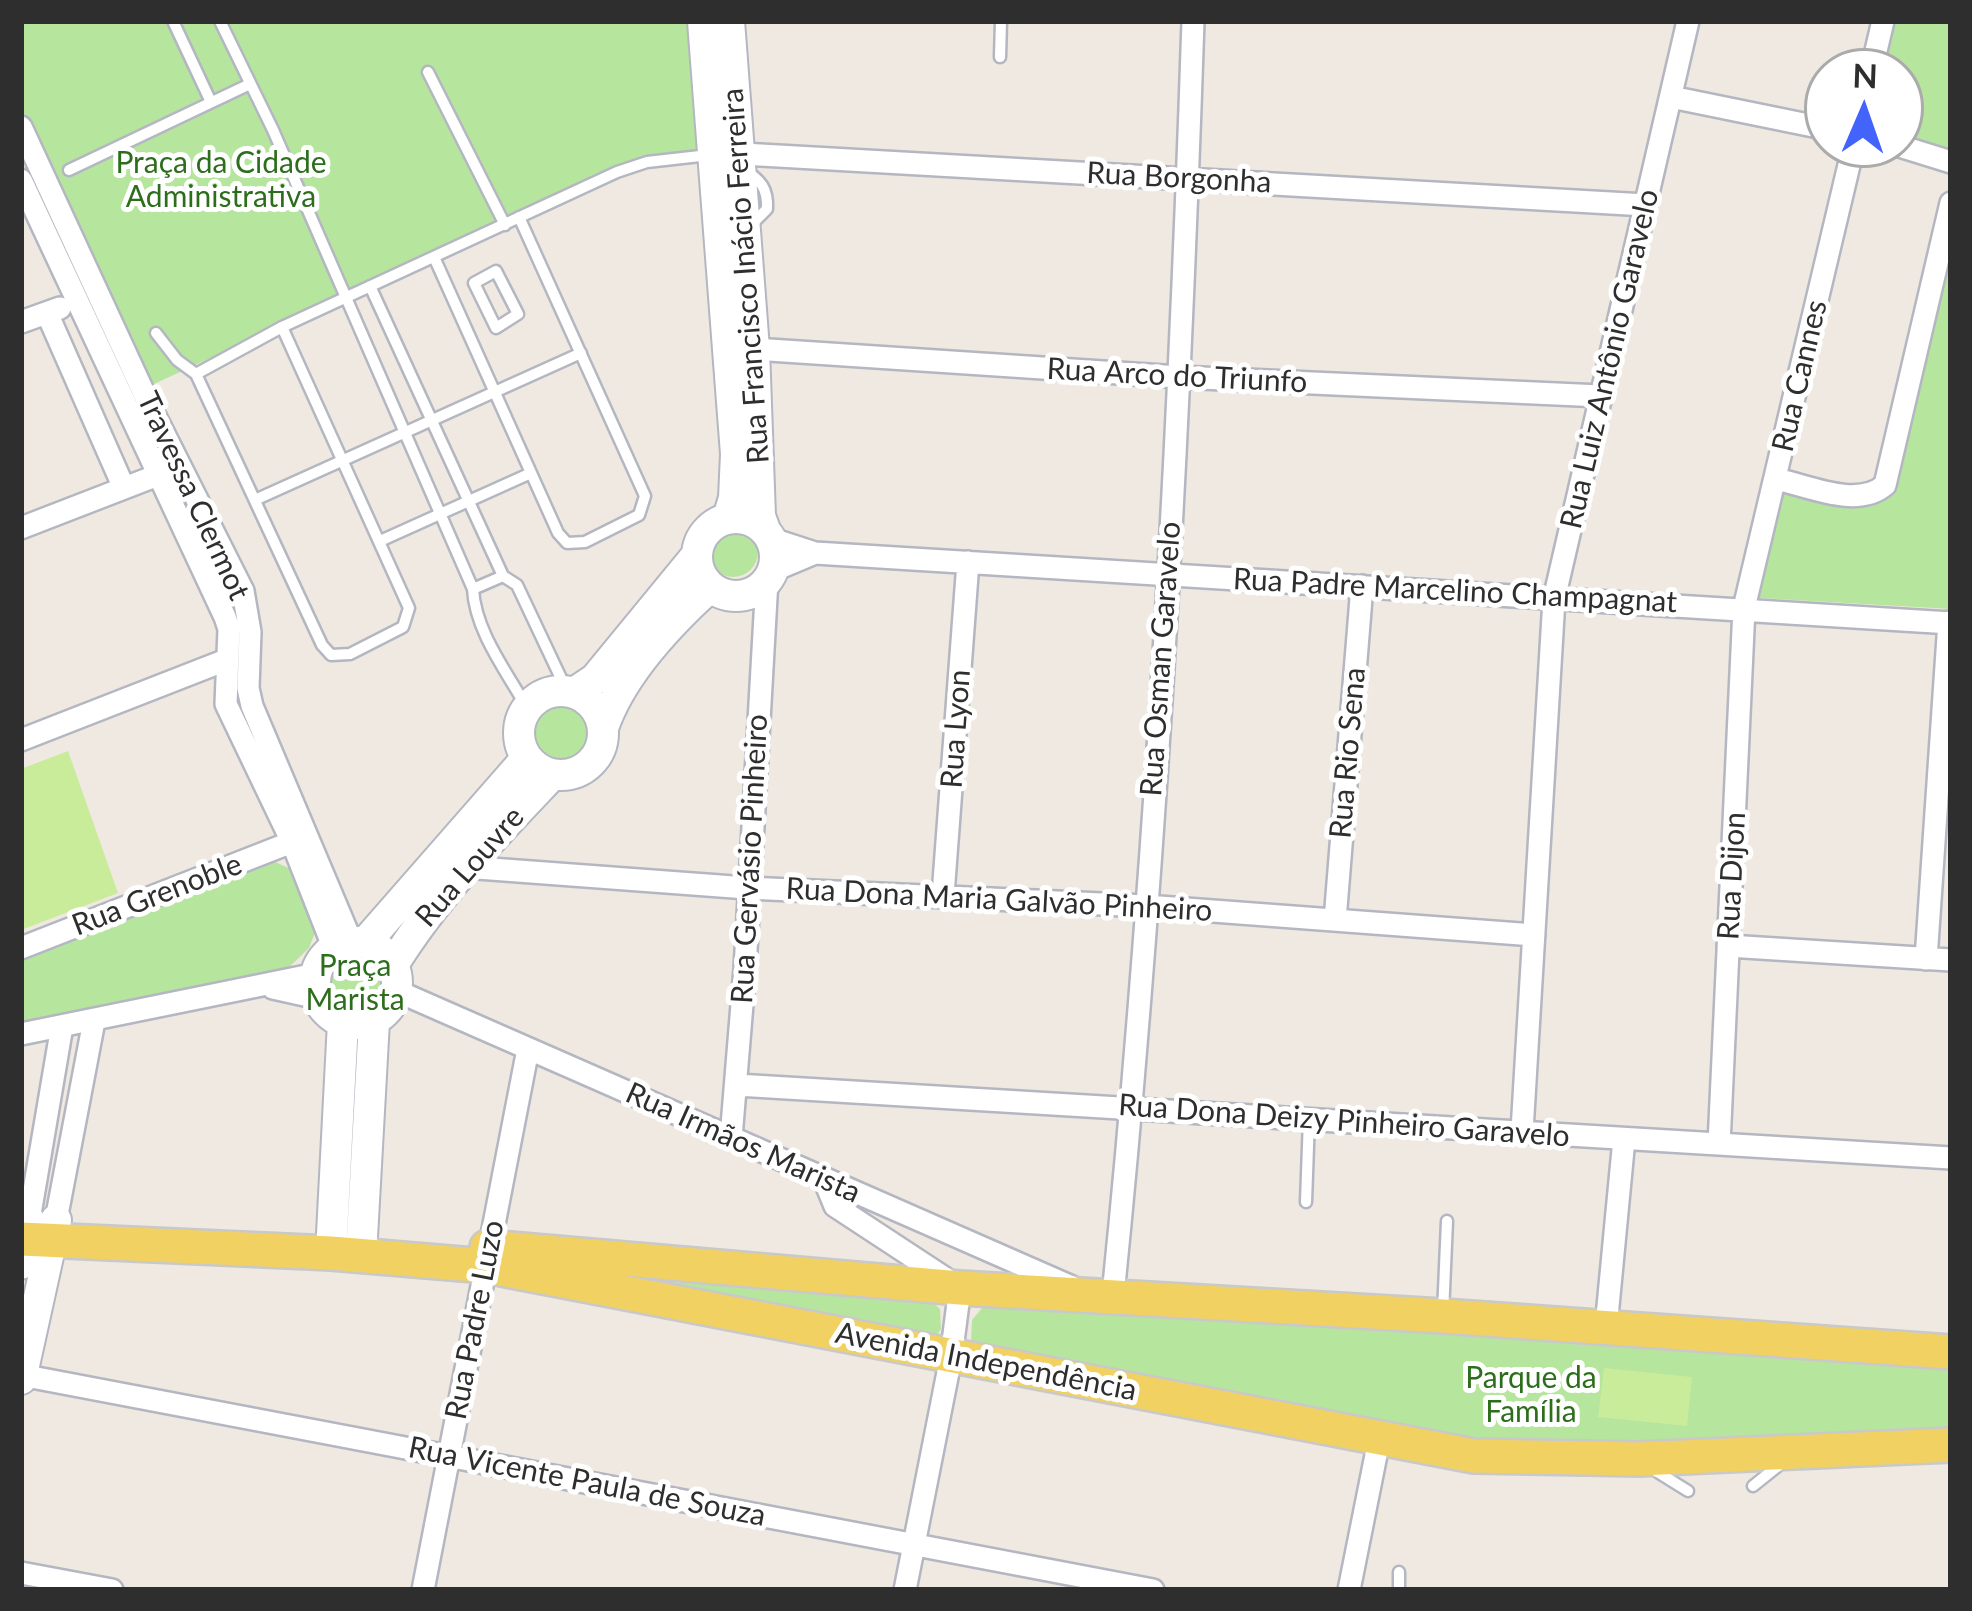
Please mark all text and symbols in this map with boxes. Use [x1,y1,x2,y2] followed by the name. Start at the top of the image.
[1804,48,1924,168] north arrow
[1852,55,1879,95] text: N
[715,87,777,465] street label: Rua Francisco Inácio Ferreira
[115,145,327,216] park label: Praça da Cidade Administrativa
[1086,155,1272,201] street label: Rua Borgonha
[1553,186,1667,532] street label: Rua Luiz Antônio Garavelo
[1765,297,1835,455] street label: Rua Cannes
[1046,351,1308,401] street label: Rua Arco do Triunfo
[129,386,257,606] street label: Travessa Clermot
[1133,520,1189,798] street label: Rua Osman Garavelo
[1232,561,1678,621] street label: Rua Padre Marcelino Champagnat
[1323,666,1373,840] street label: Rua Rio Sena
[934,668,978,790] street label: Rua Lyon
[724,713,776,1005] street label: Rua Gervásio Pinheiro
[408,800,532,934] street label: Rua Louvre
[1711,811,1753,941] street label: Rua Dijon
[67,846,247,944] street label: Rua Grenoble
[785,871,1213,929] street label: Rua Dona Maria Galvão Pinheiro
[305,948,405,1018] park label: Praça Marista
[620,1075,866,1211] street label: Rua Irmãos Marista
[1117,1087,1571,1155] street label: Rua Dona Deizy Pinheiro Garavelo
[438,1217,512,1423] street label: Rua Padre Luzo
[832,1315,1140,1409] street label: Avenida Independência
[1465,1360,1597,1430] park label: Parque da Família
[405,1430,769,1534] street label: Rua Vicente Paula de Souza

